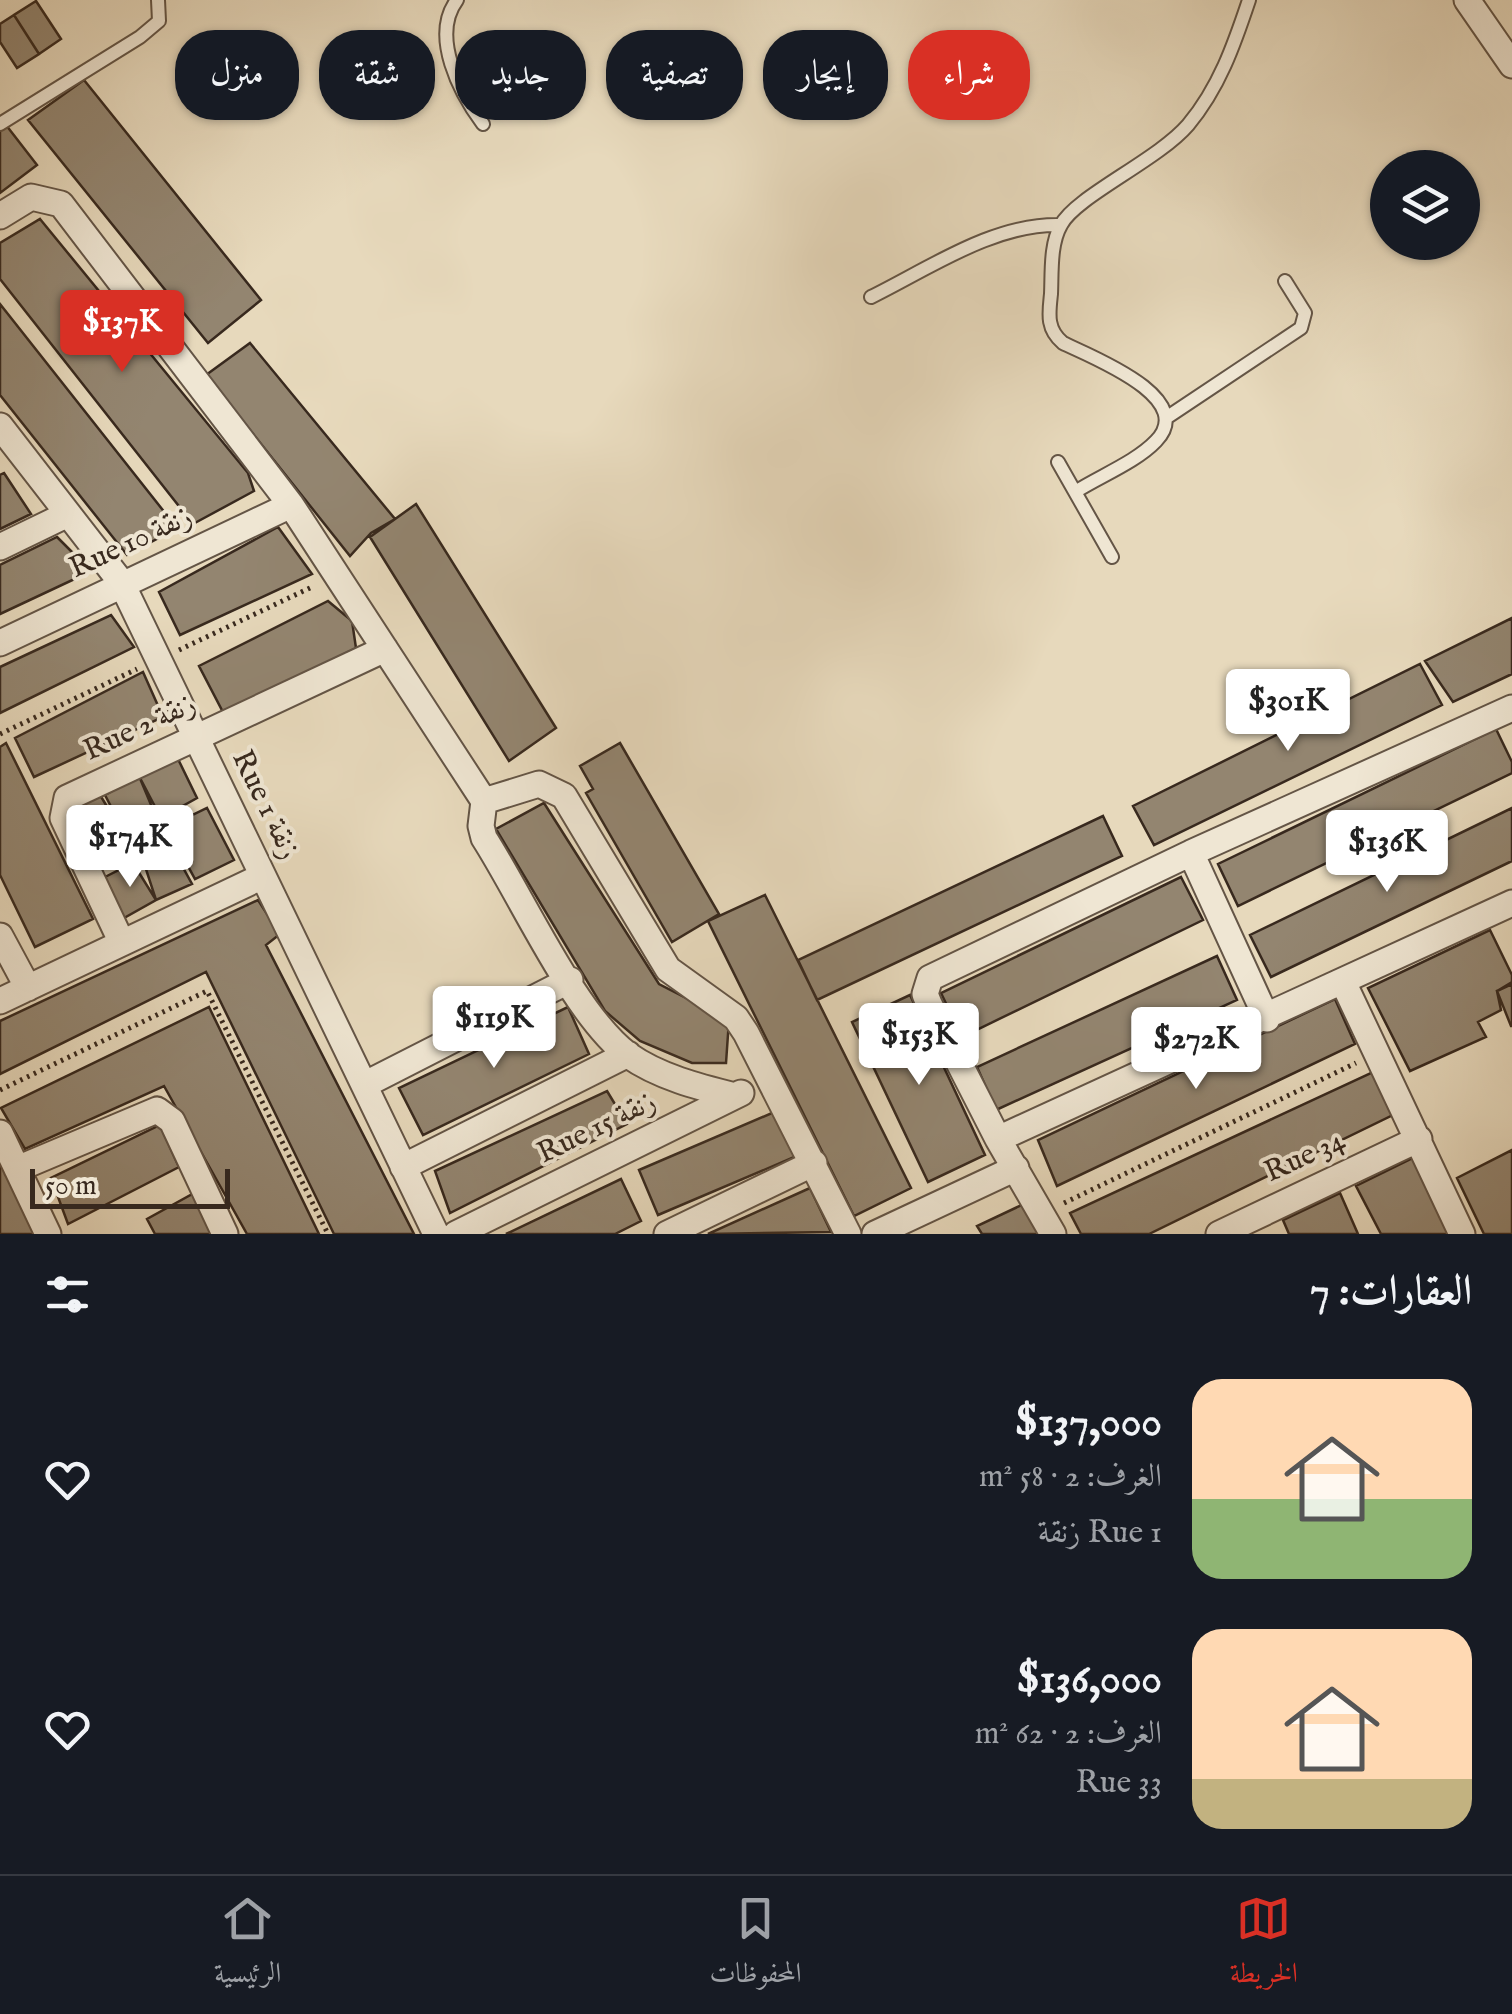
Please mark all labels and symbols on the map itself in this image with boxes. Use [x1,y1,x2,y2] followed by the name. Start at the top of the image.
[52,290,192,375] pin: $137K
[63,498,199,588] street label: Rue 10 زنقة
[1218,669,1358,754] pin: $301K
[78,686,202,770] street label: Rue 2 زنقة
[222,744,308,866] street label: Rue 1 زنقة
[60,805,200,890] pin: $174K
[1317,810,1457,895] pin: $136K
[424,986,564,1071] pin: $119K
[849,1003,989,1088] pin: $153K
[1126,1007,1266,1092] pin: $272K
[531,1083,663,1173] street label: Rue 15 زنقة
[1259,1122,1352,1192] street label: Rue 34
[30,1164,230,1208] scale bar

